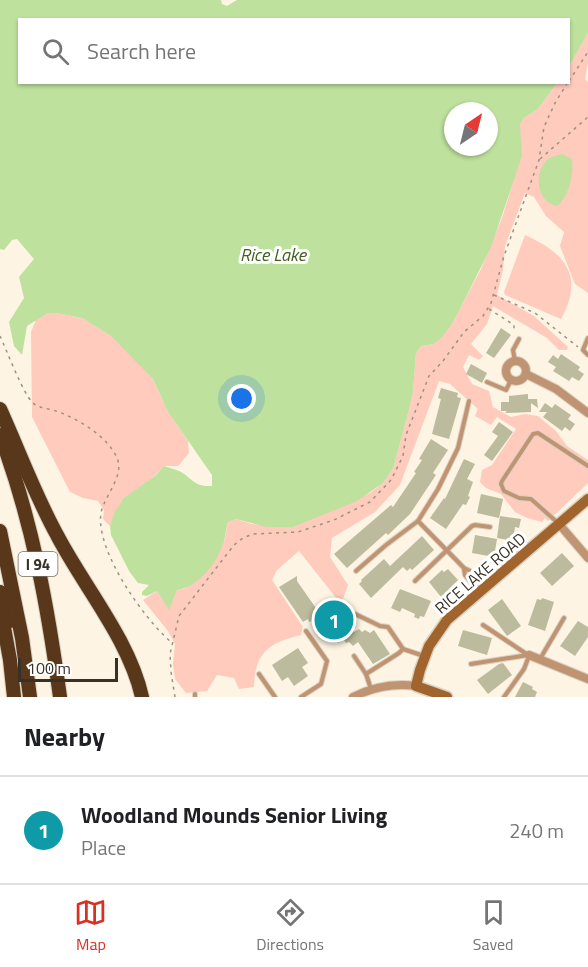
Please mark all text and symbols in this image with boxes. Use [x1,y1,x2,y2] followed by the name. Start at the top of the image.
[18,18,570,84] search box
[87,34,196,68] text: Search here
[39,35,72,68] icon: search
[444,102,498,156] north arrow
[240,241,308,268] water label: Rice Lake
[227,384,256,413] your location
[429,527,531,619] street label: RICE LAKE ROAD
[18,552,57,576] road number: I 94
[314,598,354,642] pin: 1
[18,655,118,682] scale bar
[27,656,71,680] text: 100 m
[24,717,105,756] text: Nearby
[81,798,387,832] text: Woodland Mounds Senior Living
[38,815,49,846] text: 1
[509,815,564,846] text: 240 m
[81,832,126,863] text: Place
[74,896,107,956] tab: Map
[256,896,324,956] tab: Directions
[473,896,514,956] tab: Saved

